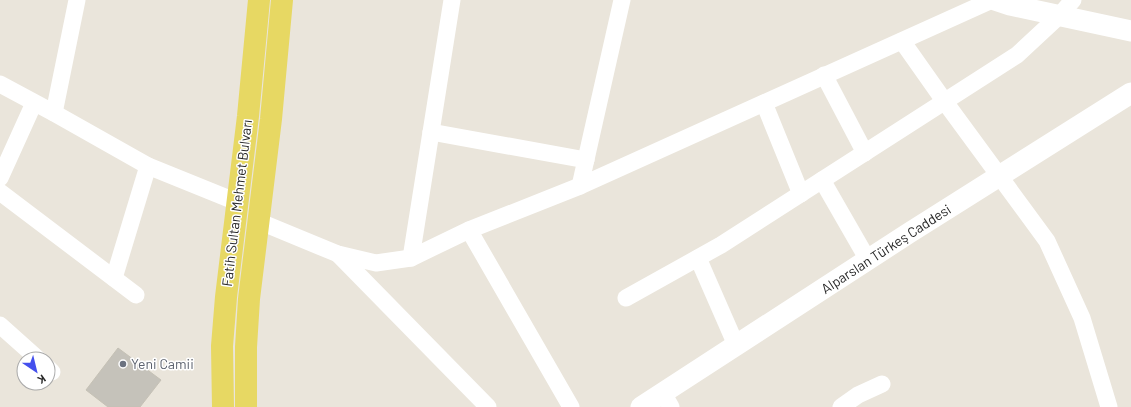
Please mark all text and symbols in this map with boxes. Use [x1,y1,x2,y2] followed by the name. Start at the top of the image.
[218,119,255,287] street label: Fatih Sultan Mehmet Bulvarı
[818,200,954,297] street label: Alparslan Türkeş Caddesi
[16,351,56,391] north arrow
[131,355,194,372] place label: Yeni Camii
[118,359,128,369] marker: Yeni Camii
[35,372,49,387] text: K

